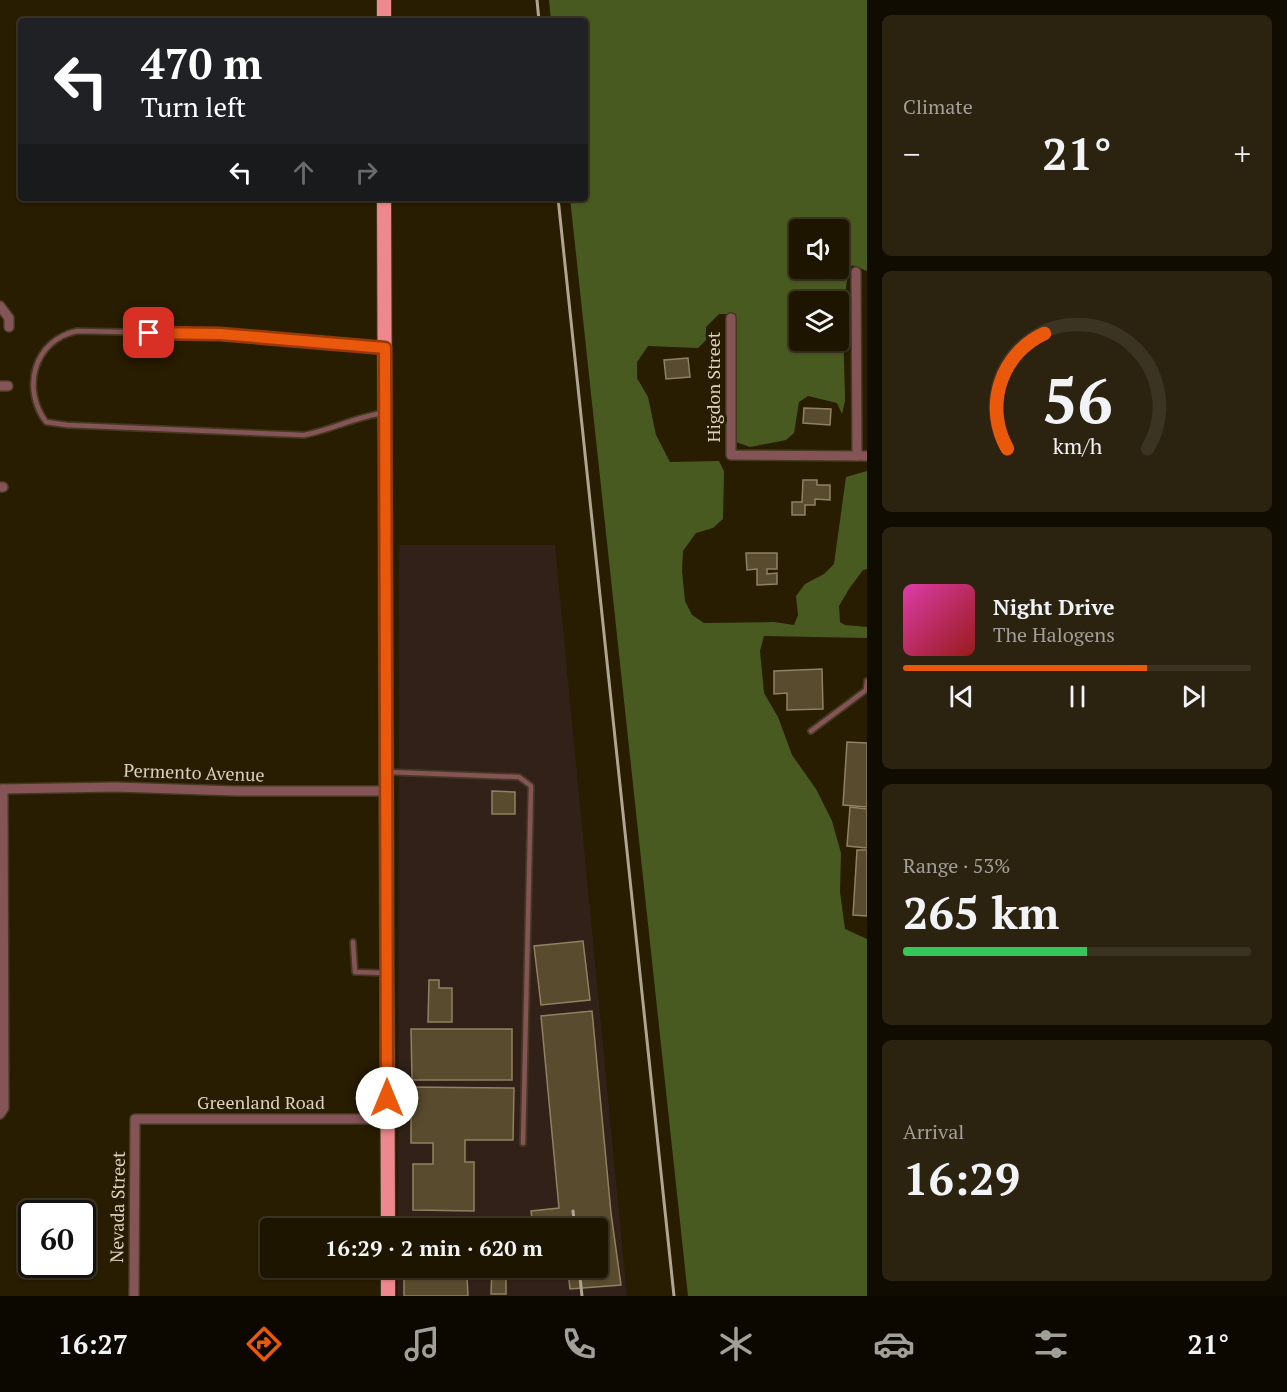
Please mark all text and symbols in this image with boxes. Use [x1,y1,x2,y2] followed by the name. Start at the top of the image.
[141,35,262,91] text: 470 m
[42,42,120,120] icon: left
[141,89,246,125] text: Turn left
[903,93,973,120] text: Climate
[1042,123,1112,183] text: 21°
[903,132,921,175] text: −
[1233,132,1251,175] text: +
[224,156,257,189] icon: left
[287,156,320,189] icon: ahead
[350,156,383,189] icon: right
[789,219,849,351] map controls
[789,219,849,279] button: sound
[789,291,849,351] button: layers
[123,307,174,358] pin
[132,316,165,349] icon: arrive
[701,331,725,443] street label: Higdon Street
[1042,358,1112,441] text: 56
[1052,432,1102,460] text: km/h
[993,592,1115,621] text: Night Drive
[993,621,1115,648] text: The Halogens
[945,680,978,713] icon: previous
[1061,680,1094,713] icon: pause
[1177,680,1210,713] icon: next
[123,758,265,786] street label: Permento Avenue
[903,852,1010,879] text: Range · 53%
[903,882,1059,942] text: 265 km
[355,1066,419,1130] position arrow
[197,1090,325,1114] street label: Greenland Road
[903,1118,964,1145] text: Arrival
[903,1148,1020,1208] text: 16:29
[104,1151,130,1263] street label: Nevada Street
[18,1200,96,1278] speed limit sign: 60
[325,1233,543,1262] text: 16:29 · 2 min · 620 m
[243,1323,285,1365] icon: directions
[401,1323,443,1365] icon: music
[558,1323,600,1365] icon: phone
[715,1323,757,1365] icon: climate
[873,1323,915,1365] icon: car
[1030,1323,1072,1365] icon: filters
[58,1326,128,1362] text: 16:27
[1188,1326,1229,1362] text: 21°

